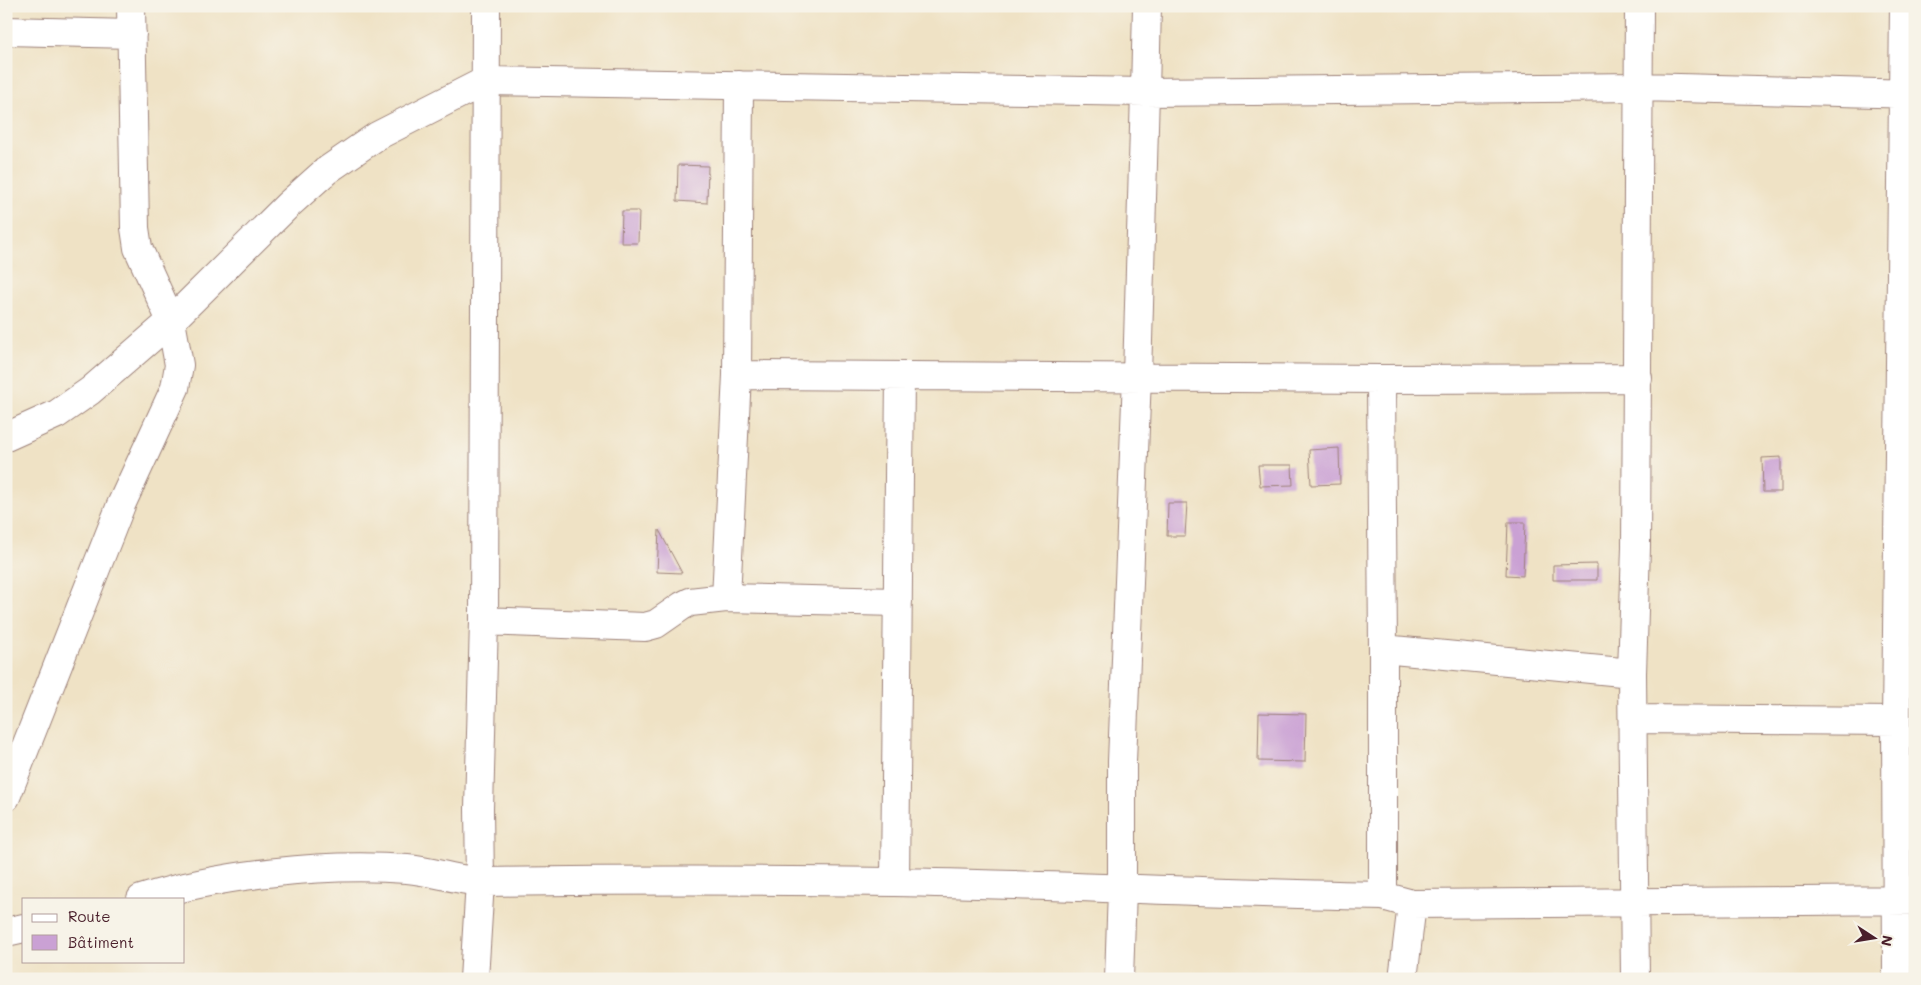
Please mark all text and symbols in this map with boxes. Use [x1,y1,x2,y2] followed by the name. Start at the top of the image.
[22,898,185,962] legend
[68,906,111,926] text: Route
[1848,912,1898,962] north arrow
[68,932,134,952] text: Bâtiment
[1877,934,1898,948] text: N

